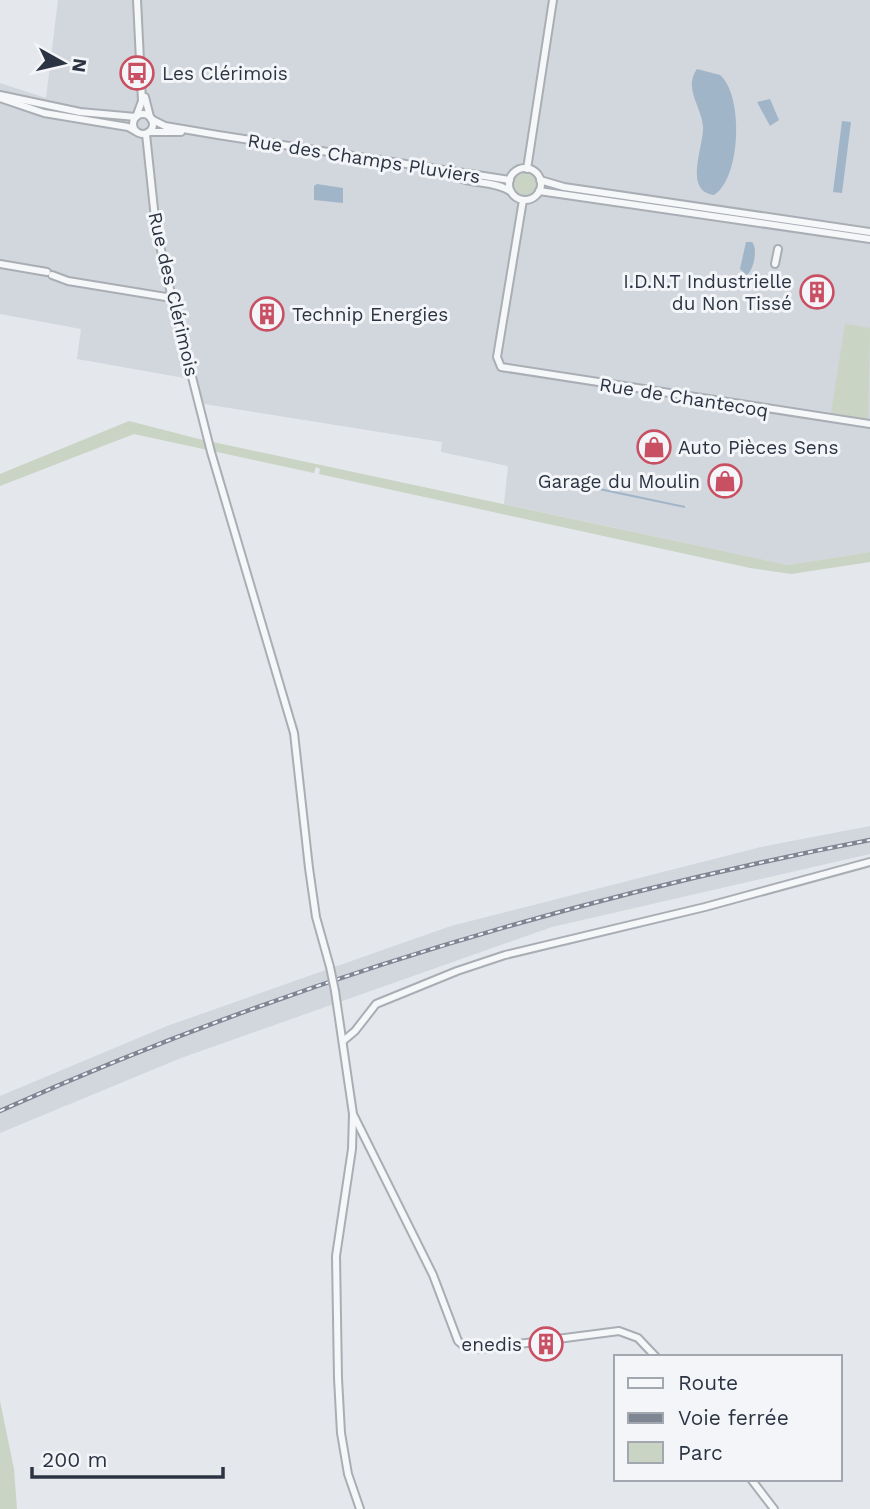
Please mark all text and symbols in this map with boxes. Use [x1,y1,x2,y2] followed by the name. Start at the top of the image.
[28,28,98,98] north arrow
[118,54,156,92] bus stop icon: Les Clérimois
[67,57,92,74] text: N
[162,62,288,85] place label: Les Clérimois
[246,129,482,188] street label: Rue des Champs Pluviers
[143,210,204,379] street label: Rue des Clérimois
[623,270,792,315] place label: I.D.N.T Industrielle du Non Tissé
[798,273,836,311] building icon: I.D.N.T Industrielle du Non Tissé
[248,295,286,333] building icon: Technip Energies
[292,303,448,326] place label: Technip Energies
[598,373,770,422] street label: Rue de Chantecoq
[635,428,673,466] shop icon: Auto Pièces Sens
[678,436,839,459] place label: Auto Pièces Sens
[706,462,744,500] shop icon: Garage du Moulin
[538,470,700,493] place label: Garage du Moulin
[527,1325,565,1363] building icon: enedis
[461,1333,522,1356] place label: enedis
[614,1355,842,1481] legend
[678,1370,738,1395] text: Route
[678,1405,789,1430] text: Voie ferrée
[32,1436,222,1480] scale bar
[678,1440,723,1465] text: Parc
[42,1447,108,1472] text: 200 m

